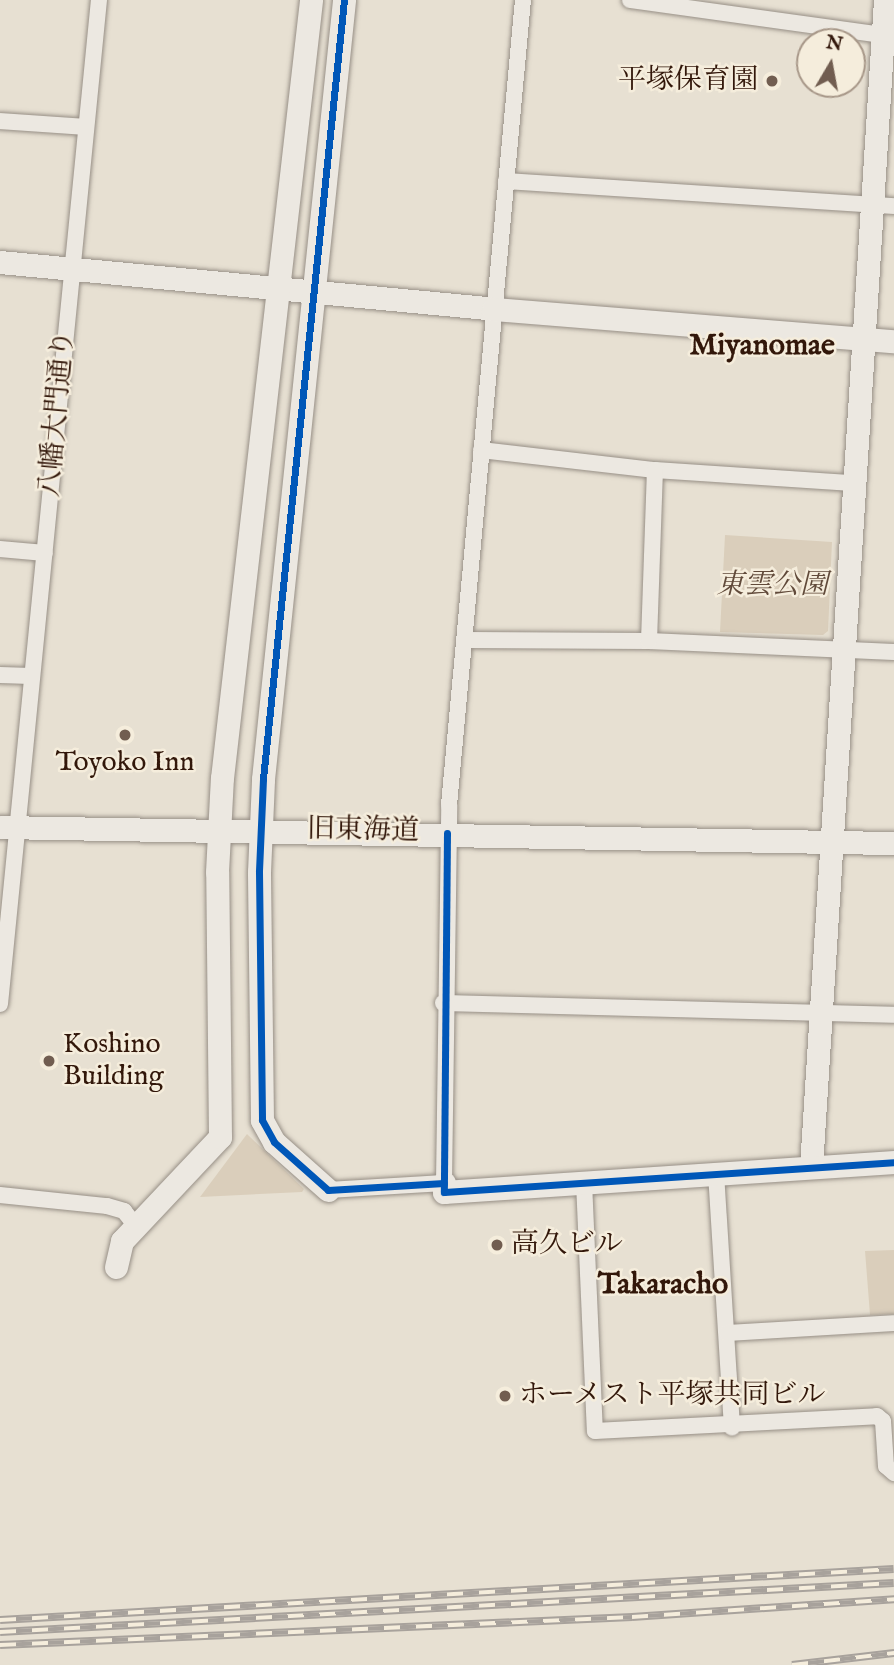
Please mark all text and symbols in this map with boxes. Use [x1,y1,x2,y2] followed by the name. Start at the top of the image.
[796,28,866,98] north arrow
[824,31,844,58] text: N
[618,64,758,98] place label: 平塚保育園
[764,73,780,89] marker: 平塚保育園
[689,328,835,364] district label: Miyanomae
[34,329,82,499] street label: 八幡大門通り
[716,569,828,603] park label: 東雲公園
[117,727,133,743] marker: Toyoko Inn
[56,746,194,780] place label: Toyoko Inn
[307,813,419,849] street label: 旧東海道
[63,1028,164,1094] place label: Koshino Building
[41,1053,57,1069] marker: Koshino Building
[511,1228,623,1262] place label: 高久ビル
[489,1237,505,1253] marker: 高久ビル
[598,1267,728,1303] district label: Takaracho
[519,1379,827,1413] place label: ホーメスト平塚共同ビル
[497,1388,513,1404] marker: ホーメスト平塚共同ビル

